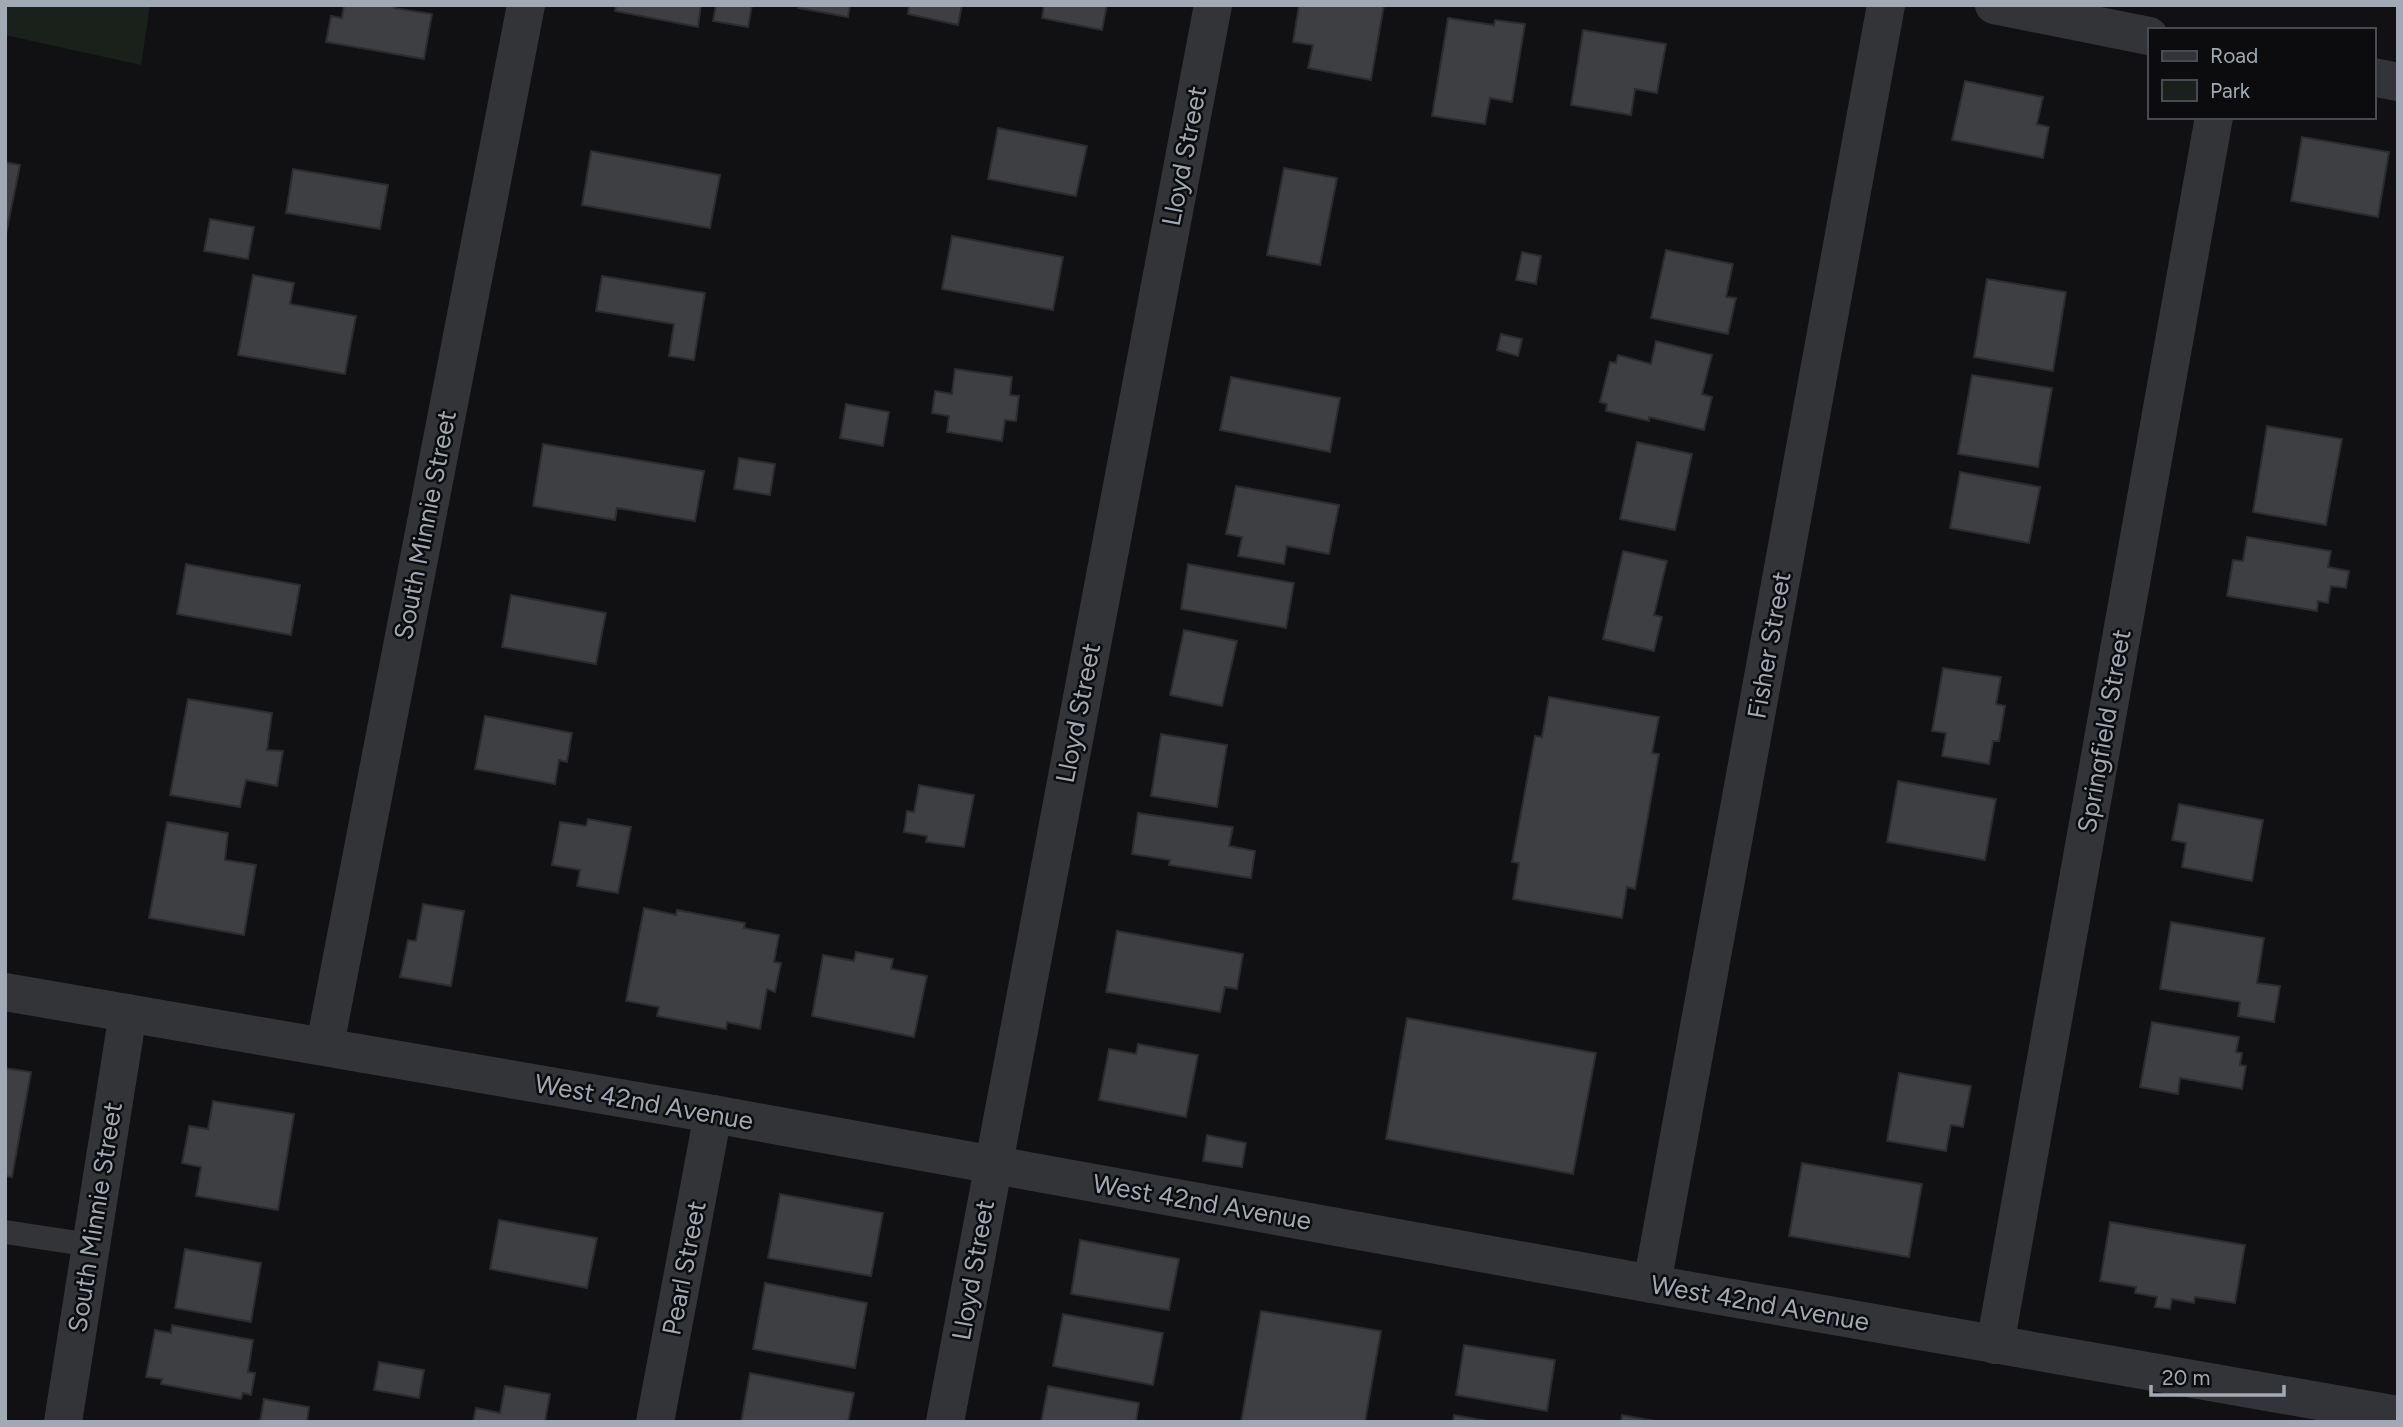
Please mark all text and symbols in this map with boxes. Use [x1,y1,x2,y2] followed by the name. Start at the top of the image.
[2148,28,2375,119] legend
[2210,43,2258,68] text: Road
[2210,78,2251,103] text: Park
[1155,83,1213,229] street label: Lloyd Street
[387,408,463,642] street label: South Minnie Street
[1740,569,1798,721] street label: Fisher Street
[2070,627,2138,835] street label: Springfield Street
[1049,640,1107,786] street label: Lloyd Street
[532,1067,756,1137] street label: West 42nd Avenue
[61,1099,129,1334] street label: South Minnie Street
[1090,1167,1314,1237] street label: West 42nd Avenue
[945,1197,1001,1343] street label: Lloyd Street
[655,1198,713,1338] street label: Pearl Street
[1648,1268,1872,1338] street label: West 42nd Avenue
[2151,1354,2284,1398] scale bar
[2162,1365,2210,1390] text: 20 m

